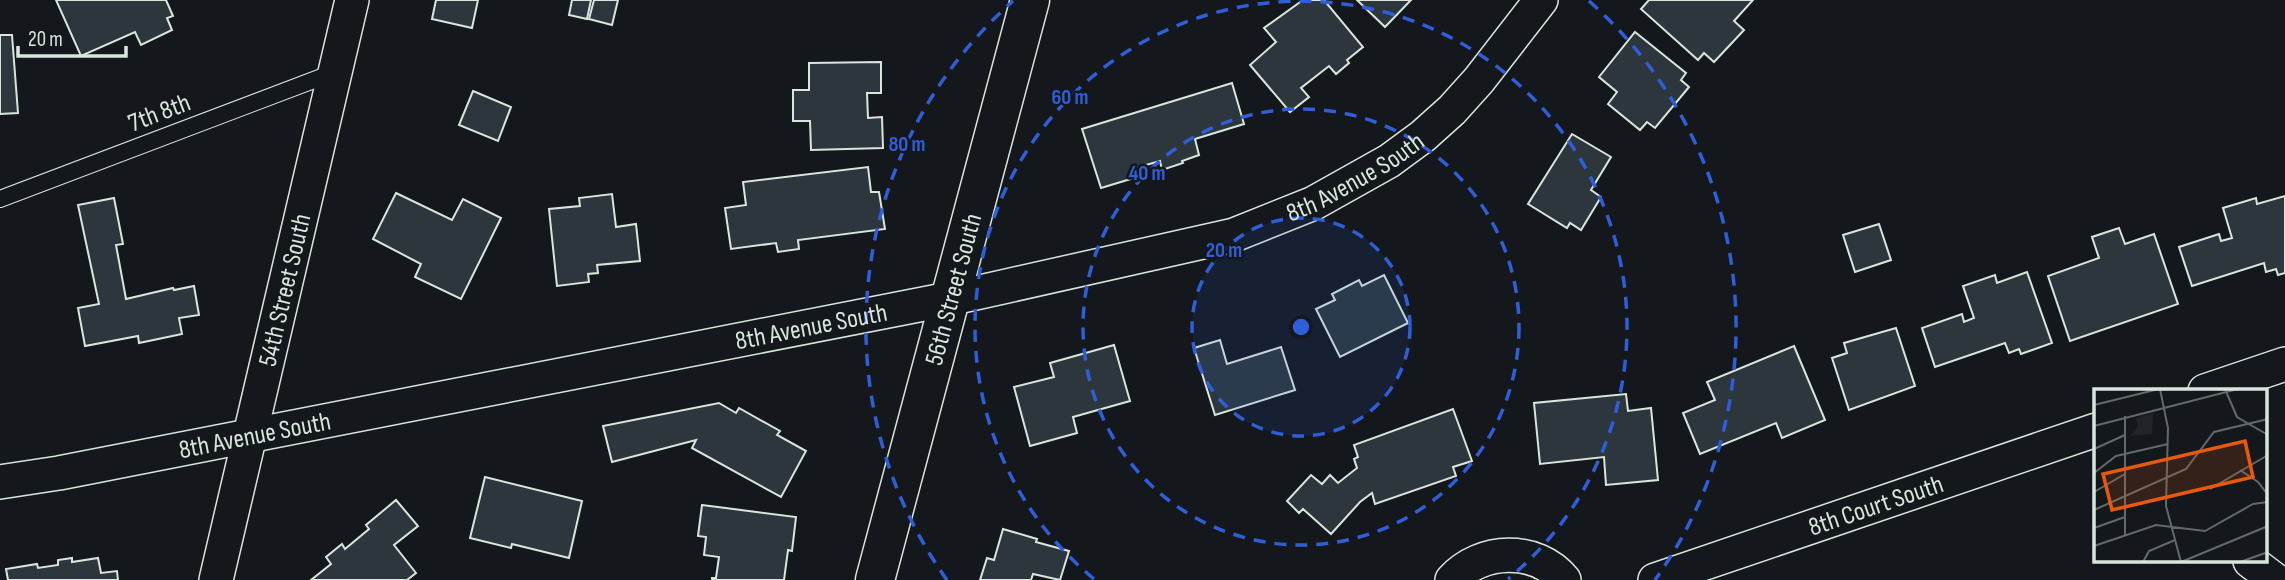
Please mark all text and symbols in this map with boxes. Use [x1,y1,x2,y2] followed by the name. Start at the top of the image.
[18,14,126,58] scale bar
[28,27,63,52] text: 20 m
[1051,85,1089,110] text: 60 m
[124,87,195,139] street label: 7th 8th
[1282,126,1431,230] street label: 8th Avenue South
[888,132,926,157] text: 80 m
[1129,161,1165,186] text: 40 m
[919,210,989,369] street label: 56th Street South
[253,211,318,369] street label: 54th Street South
[1206,238,1242,263] text: 20 m
[733,297,890,357] street label: 8th Avenue South
[1289,315,1313,339] centre of rings
[2094,389,2268,562] inset map
[176,406,334,466] street label: 8th Avenue South
[1805,469,1948,544] street label: 8th Court South

